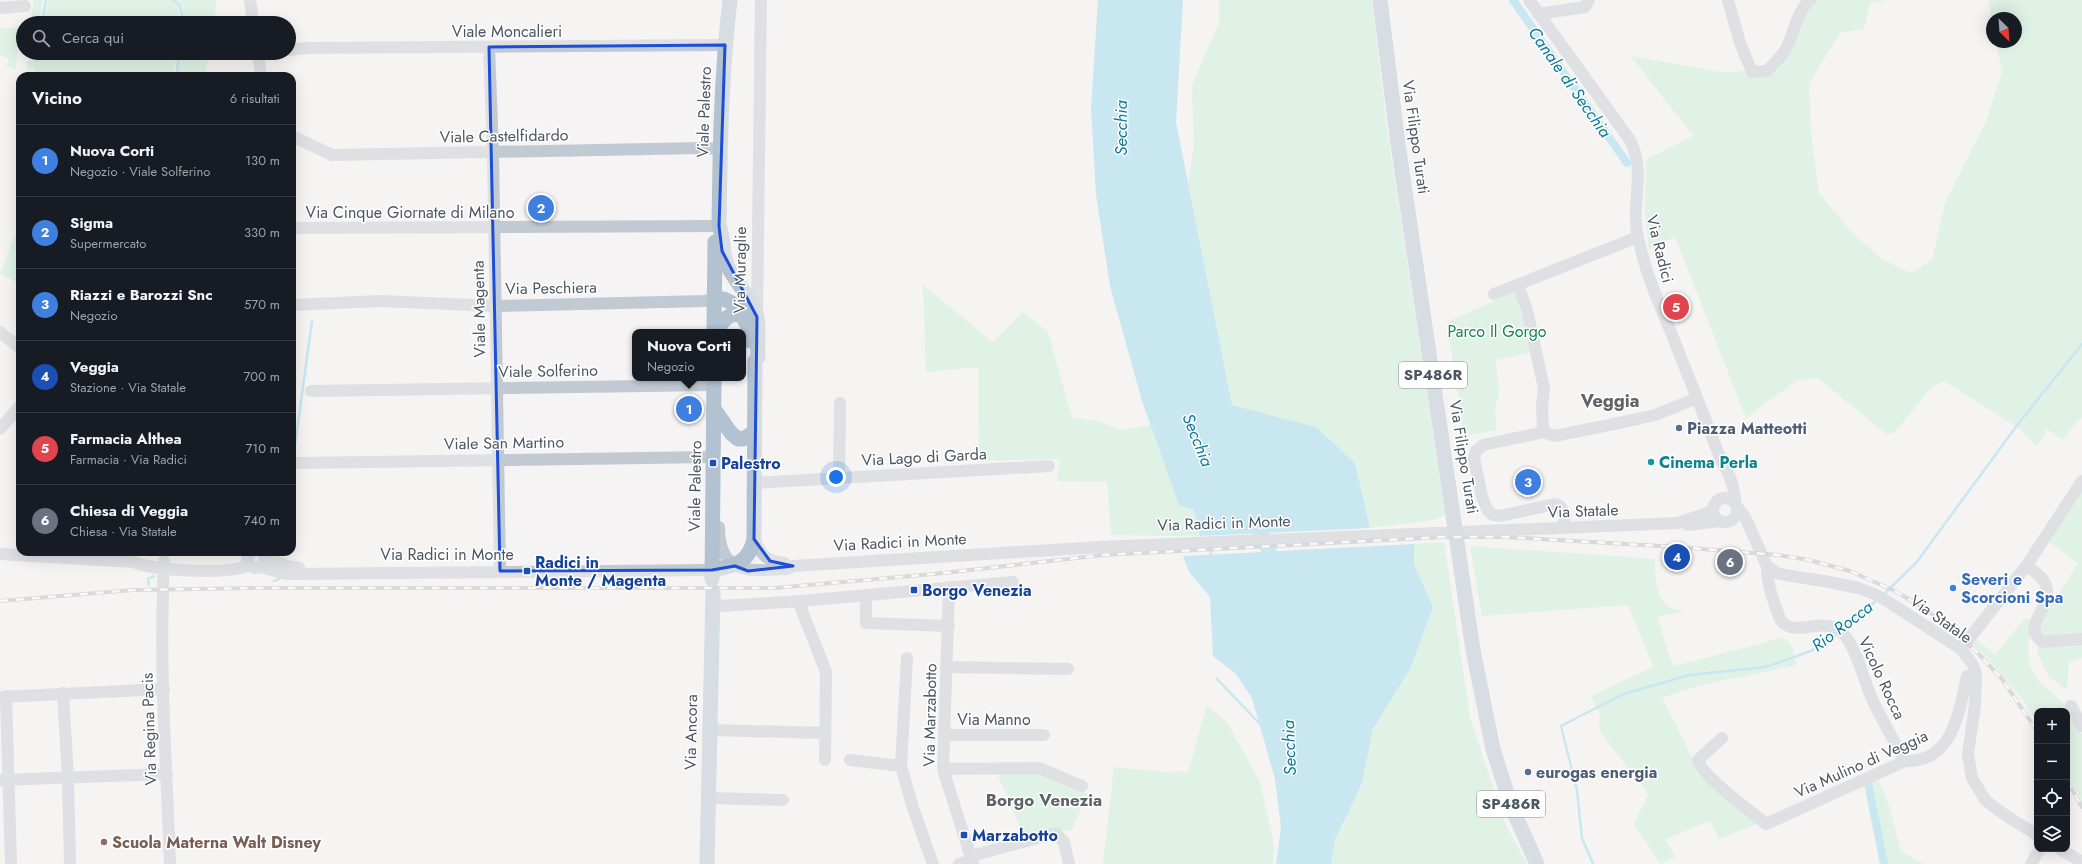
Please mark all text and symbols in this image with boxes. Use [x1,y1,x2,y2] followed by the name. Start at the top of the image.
[1986,12,2022,48] north arrow
[16,16,296,60] search box
[452,20,562,43] street label: Viale Moncalieri
[1523,22,1618,143] water label: Canale di Secchia
[30,27,52,49] icon: search
[62,27,124,49] text: Cerca qui
[691,66,717,158] street label: Viale Palestro
[1397,79,1435,195] street label: Via Filippo Turati
[32,86,82,110] text: Vicino
[230,89,280,108] text: 6 risultati
[1109,100,1133,156] water label: Secchia
[439,123,569,149] street label: Viale Castelfidardo
[70,140,154,162] text: Nuova Corti
[42,151,48,170] text: 1
[245,151,280,170] text: 130 m
[70,162,210,181] text: Negozio · Viale Solferino
[528,193,554,223] pin: 2
[306,201,515,224] street label: Via Cinque Giornate di Milano
[70,212,113,234] text: Sigma
[1640,213,1680,285] street label: Via Radici
[41,223,49,242] text: 2
[244,223,280,242] text: 330 m
[728,226,752,314] street label: Via Muraglie
[70,234,146,253] text: Supermercato
[467,260,491,358] street label: Viale Magenta
[505,276,597,300] street label: Via Peschiera
[70,284,213,306] text: Riazzi e Barozzi Snc
[1663,292,1689,322] pin: 5
[41,295,49,314] text: 3
[244,295,280,314] text: 570 m
[70,306,118,325] text: Negozio
[1447,320,1547,343] park label: Parco Il Gorgo
[632,329,746,381] popup
[647,335,731,357] text: Nuova Corti
[70,356,119,378] text: Veggia
[647,357,695,376] text: Negozio
[498,359,598,383] street label: Viale Solferino
[1399,362,1467,388] road number: SP486R
[40,367,50,386] text: 4
[244,367,280,386] text: 700 m
[70,378,186,397] text: Stazione · Via Statale
[1580,388,1639,414] district label: Veggia
[676,394,702,424] pin: 1
[1444,399,1484,515] street label: Via Filippo Turati
[1176,410,1220,471] water label: Secchia
[1687,417,1807,440] place label: Piazza Matteotti
[1674,423,1684,433] marker: Piazza Matteotti
[70,428,182,450] text: Farmacia Althea
[444,430,564,456] street label: Viale San Martino
[41,439,49,458] text: 5
[245,439,280,458] text: 710 m
[683,440,707,532] street label: Viale Palestro
[861,442,987,472] street label: Via Lago di Garda
[70,450,187,469] text: Farmacia · Via Radici
[1659,451,1758,474] place label: Cinema Perla
[721,452,781,475] place label: Palestro
[1646,457,1656,467] marker: Cinema Perla
[708,458,718,468] marker: Palestro
[826,467,846,487] your location
[1515,467,1541,497] pin: 3
[1547,498,1619,524] street label: Via Statale
[70,500,188,522] text: Chiesa di Veggia
[1157,509,1291,537] street label: Via Radici in Monte
[41,511,49,530] text: 6
[244,511,280,530] text: 740 m
[70,522,177,541] text: Chiesa · Via Statale
[833,527,967,557] street label: Via Radici in Monte
[1664,542,1690,572] pin: 4
[380,543,514,566] street label: Via Radici in Monte
[1717,547,1743,577] pin: 6
[535,551,666,592] place label: Radici in Monte / Magenta
[522,566,532,576] marker: Radici in Monte / Magenta
[1961,568,2063,609] place label: Severi e Scorcioni Spa
[922,579,1032,602] place label: Borgo Venezia
[1948,583,1958,593] marker: Severi e Scorcioni Spa
[909,585,919,595] marker: Borgo Venezia
[1905,589,1977,649] street label: Via Statale
[1806,595,1878,657] water label: Rio Rocca
[1853,633,1911,723] street label: Vicolo Rocca
[918,663,942,767] street label: Via Marzabotto
[136,672,162,786] street label: Via Regina Pacis
[679,694,703,770] street label: Via Ancora
[957,708,1031,731] street label: Via Manno
[2034,708,2070,852] map controls
[2034,708,2070,744] button: +
[1276,719,1302,776] water label: Secchia
[1791,724,1931,804] street label: Via Mulino di Veggia
[2034,744,2070,780] button: −
[1536,761,1657,784] place label: eurogas energia
[1523,767,1533,777] marker: eurogas energia
[2034,780,2070,816] button: locate
[986,788,1102,812] district label: Borgo Venezia
[1477,791,1545,817] road number: SP486R
[2034,816,2070,852] button: layers
[972,824,1058,847] place label: Marzabotto
[959,830,969,840] marker: Marzabotto
[112,831,321,854] place label: Scuola Materna Walt Disney
[99,837,109,847] marker: Scuola Materna Walt Disney

